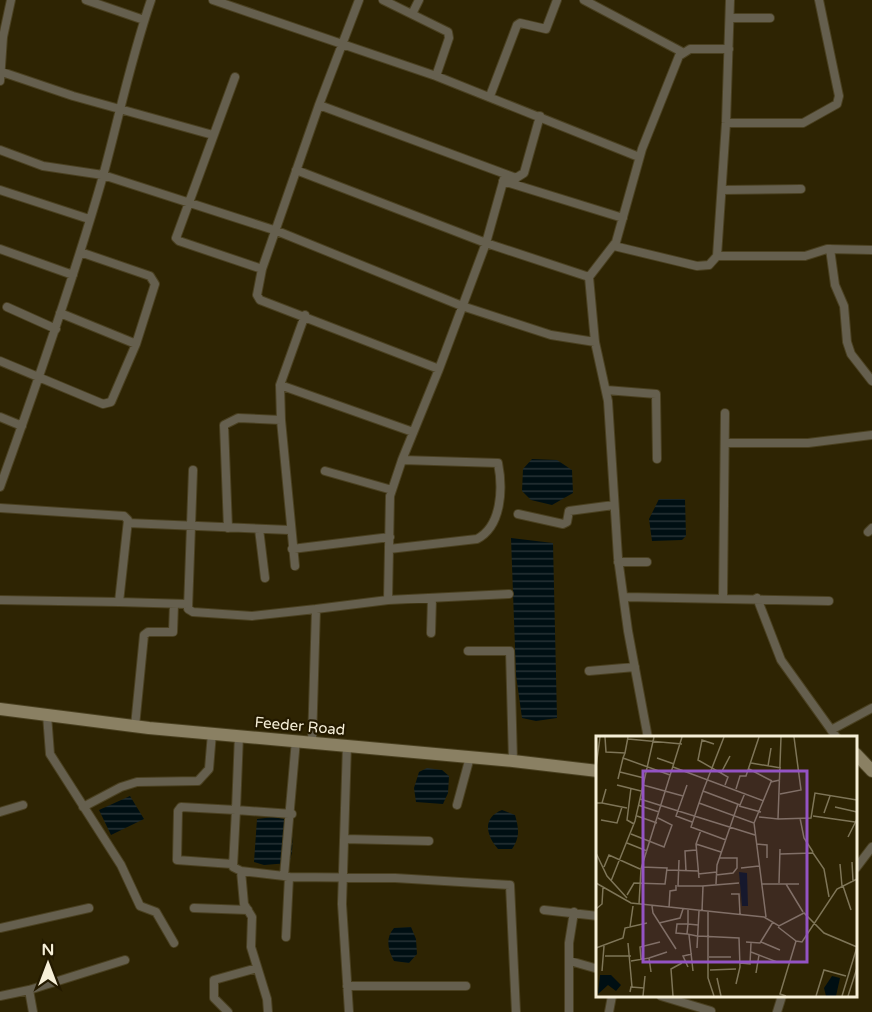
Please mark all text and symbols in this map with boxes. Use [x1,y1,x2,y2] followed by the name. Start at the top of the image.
[254,713,346,739] street label: Feeder Road
[596,736,857,997] inset map
[18,934,78,994] north arrow
[42,940,54,960] text: N

